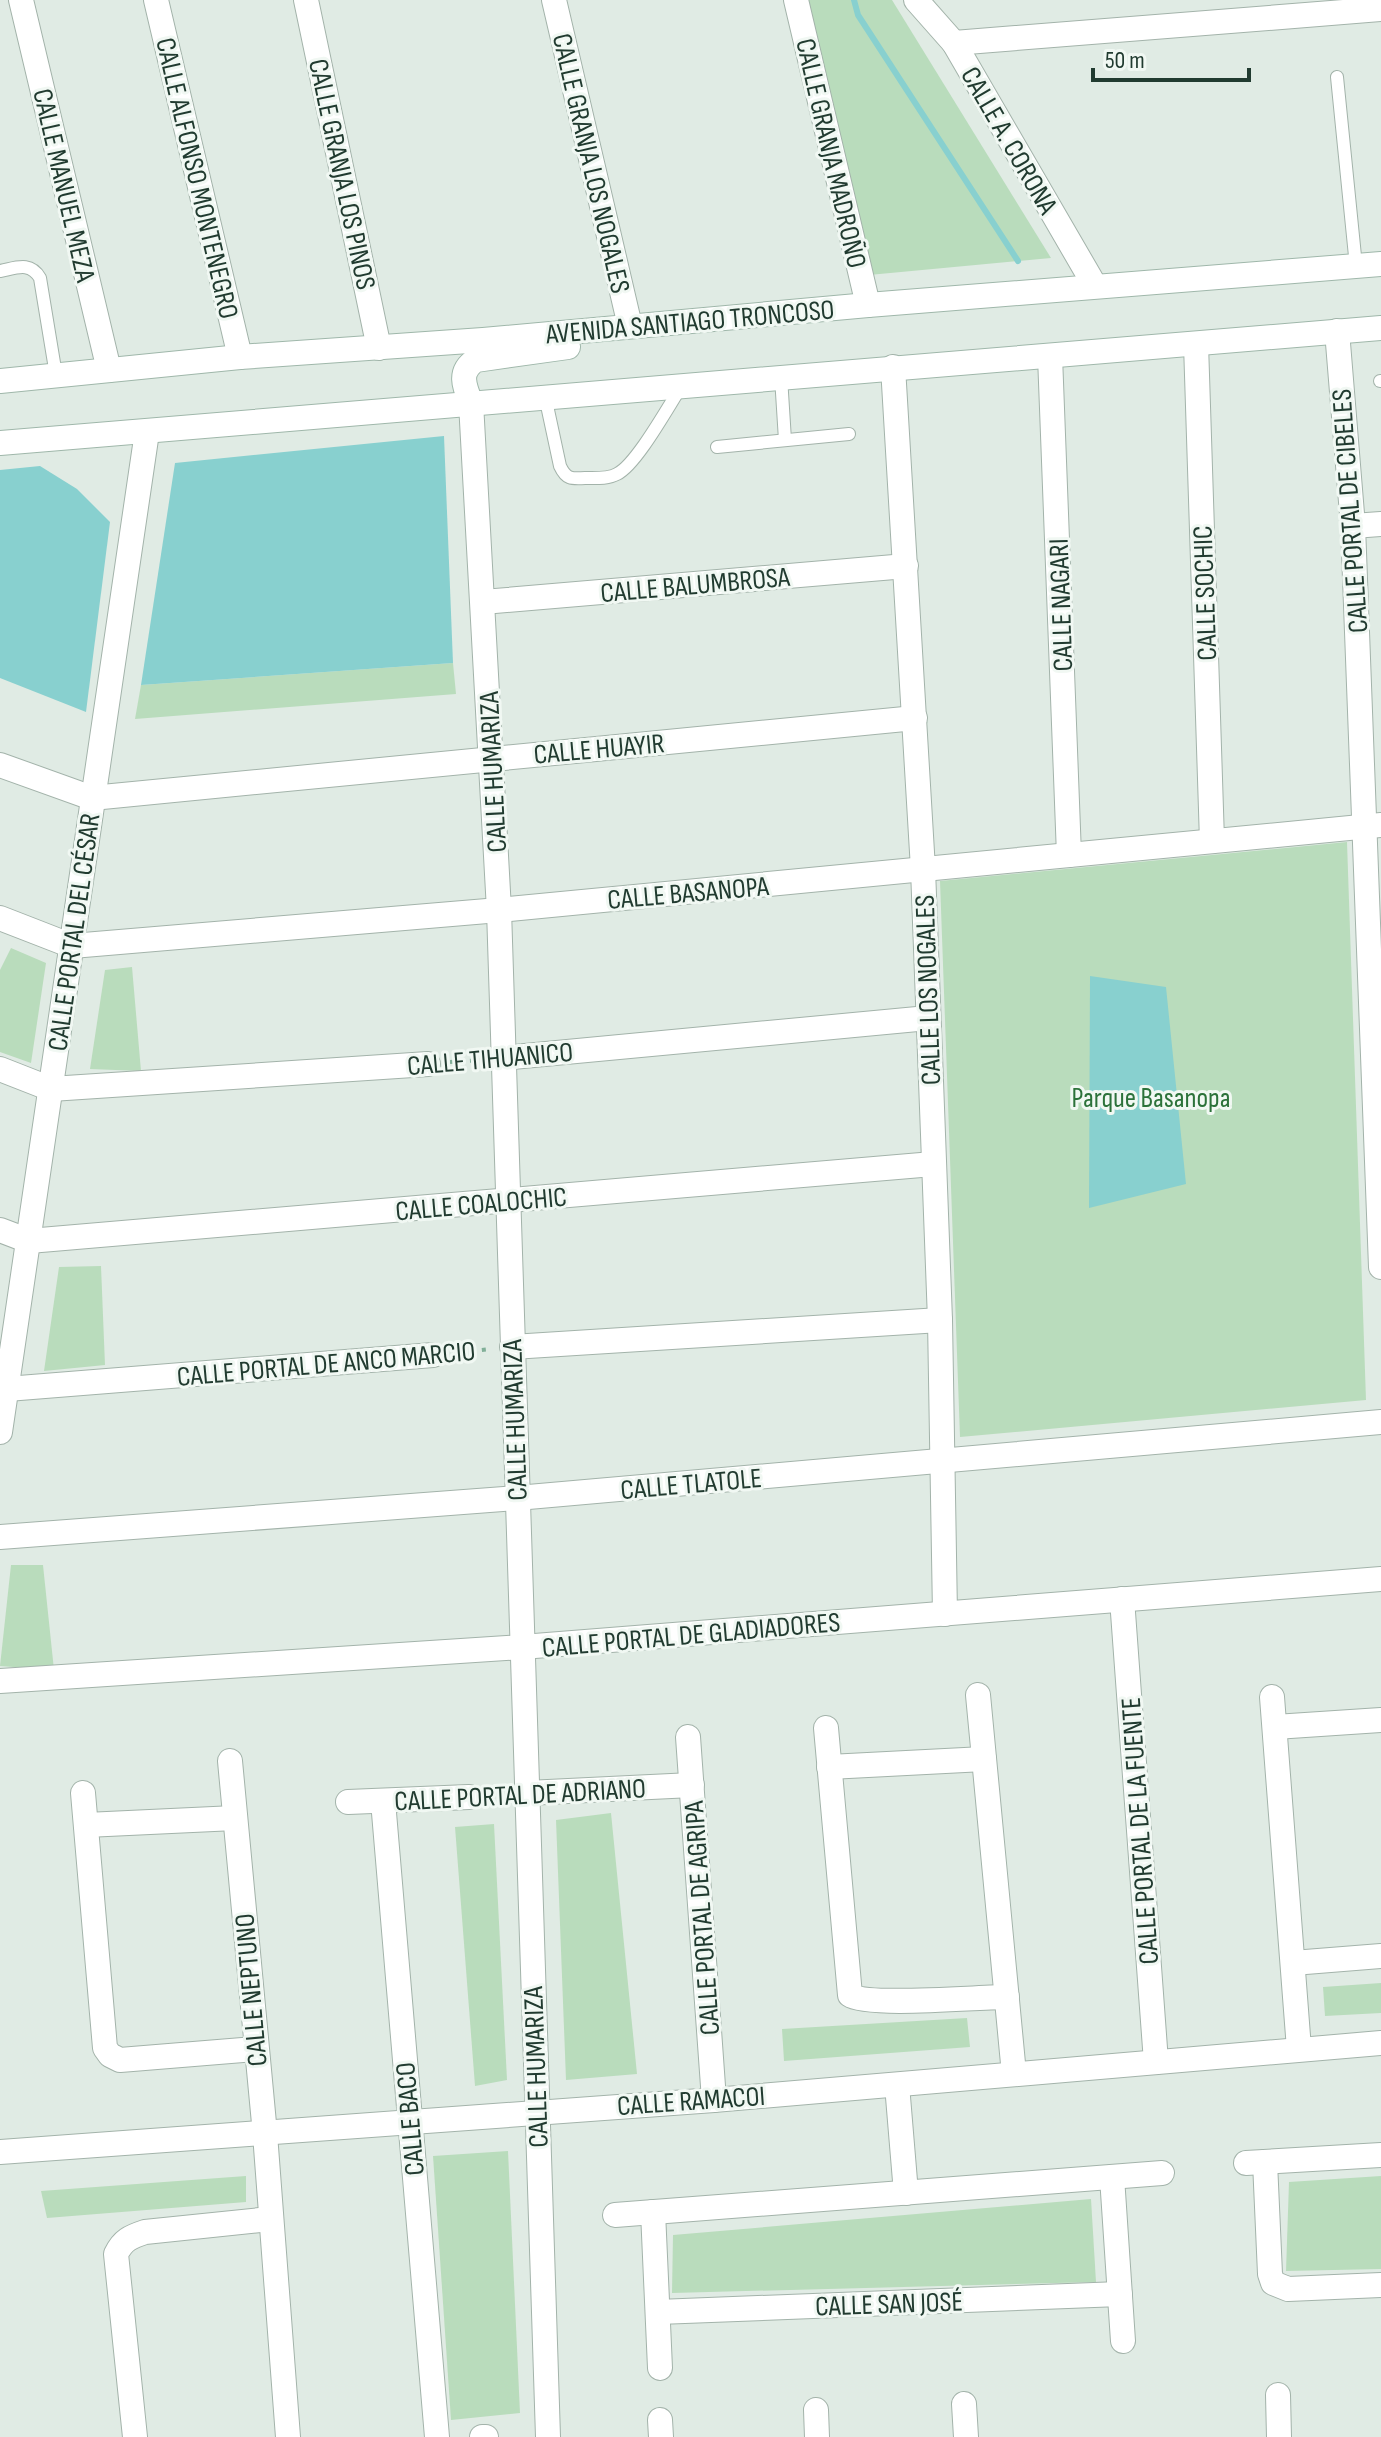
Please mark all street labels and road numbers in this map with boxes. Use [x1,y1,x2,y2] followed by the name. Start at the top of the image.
[545,30,636,296] street label: CALLE GRANJA LOS NOGALES
[148,35,245,322] street label: CALLE ALFONSO MONTENEGRO
[788,35,873,271] street label: CALLE GRANJA MADROÑO
[301,56,382,293] street label: CALLE GRANJA LOS PINOS
[953,61,1065,221] street label: CALLE A. CORONA
[25,86,102,286] street label: CALLE MANUEL MEZA
[544,293,836,352] street label: AVENIDA SANTIAGO TRONCOSO
[1326,388,1375,634] street label: CALLE PORTAL DE CIBELES
[1187,525,1224,661] street label: CALLE SOCHIC
[1043,538,1080,672] street label: CALLE NAGARI
[599,561,792,610] street label: CALLE BALUMBROSA
[473,690,514,853] street label: CALLE HUMARIZA
[532,727,666,772] street label: CALLE HUAYIR
[41,811,108,1053] street label: CALLE PORTAL DEL CÉSAR
[606,870,771,917] street label: CALLE BASANOPA
[909,894,948,1086] street label: CALLE LOS NOGALES
[406,1036,574,1083] street label: CALLE TIHUANICO
[394,1181,568,1228] street label: CALLE COALOCHIC
[175,1335,477,1394] street label: CALLE PORTAL DE ANCO MARCIO
[496,1338,535,1501] street label: CALLE HUMARIZA
[619,1462,763,1507] street label: CALLE TLATOLE
[541,1606,842,1665] street label: CALLE PORTAL DE GLADIADORES
[1115,1696,1166,1966] street label: CALLE PORTAL DE LA FUENTE
[394,1772,647,1819] street label: CALLE PORTAL DE ADRIANO
[678,1799,727,2036] street label: CALLE PORTAL DE AGRIPA
[228,1912,275,2068] street label: CALLE NEPTUNO
[517,1985,556,2148] street label: CALLE HUMARIZA
[389,2061,432,2177] street label: CALLE BACO
[616,2080,766,2123] street label: CALLE RAMACOI
[815,2285,964,2324] street label: CALLE SAN JOSÉ

